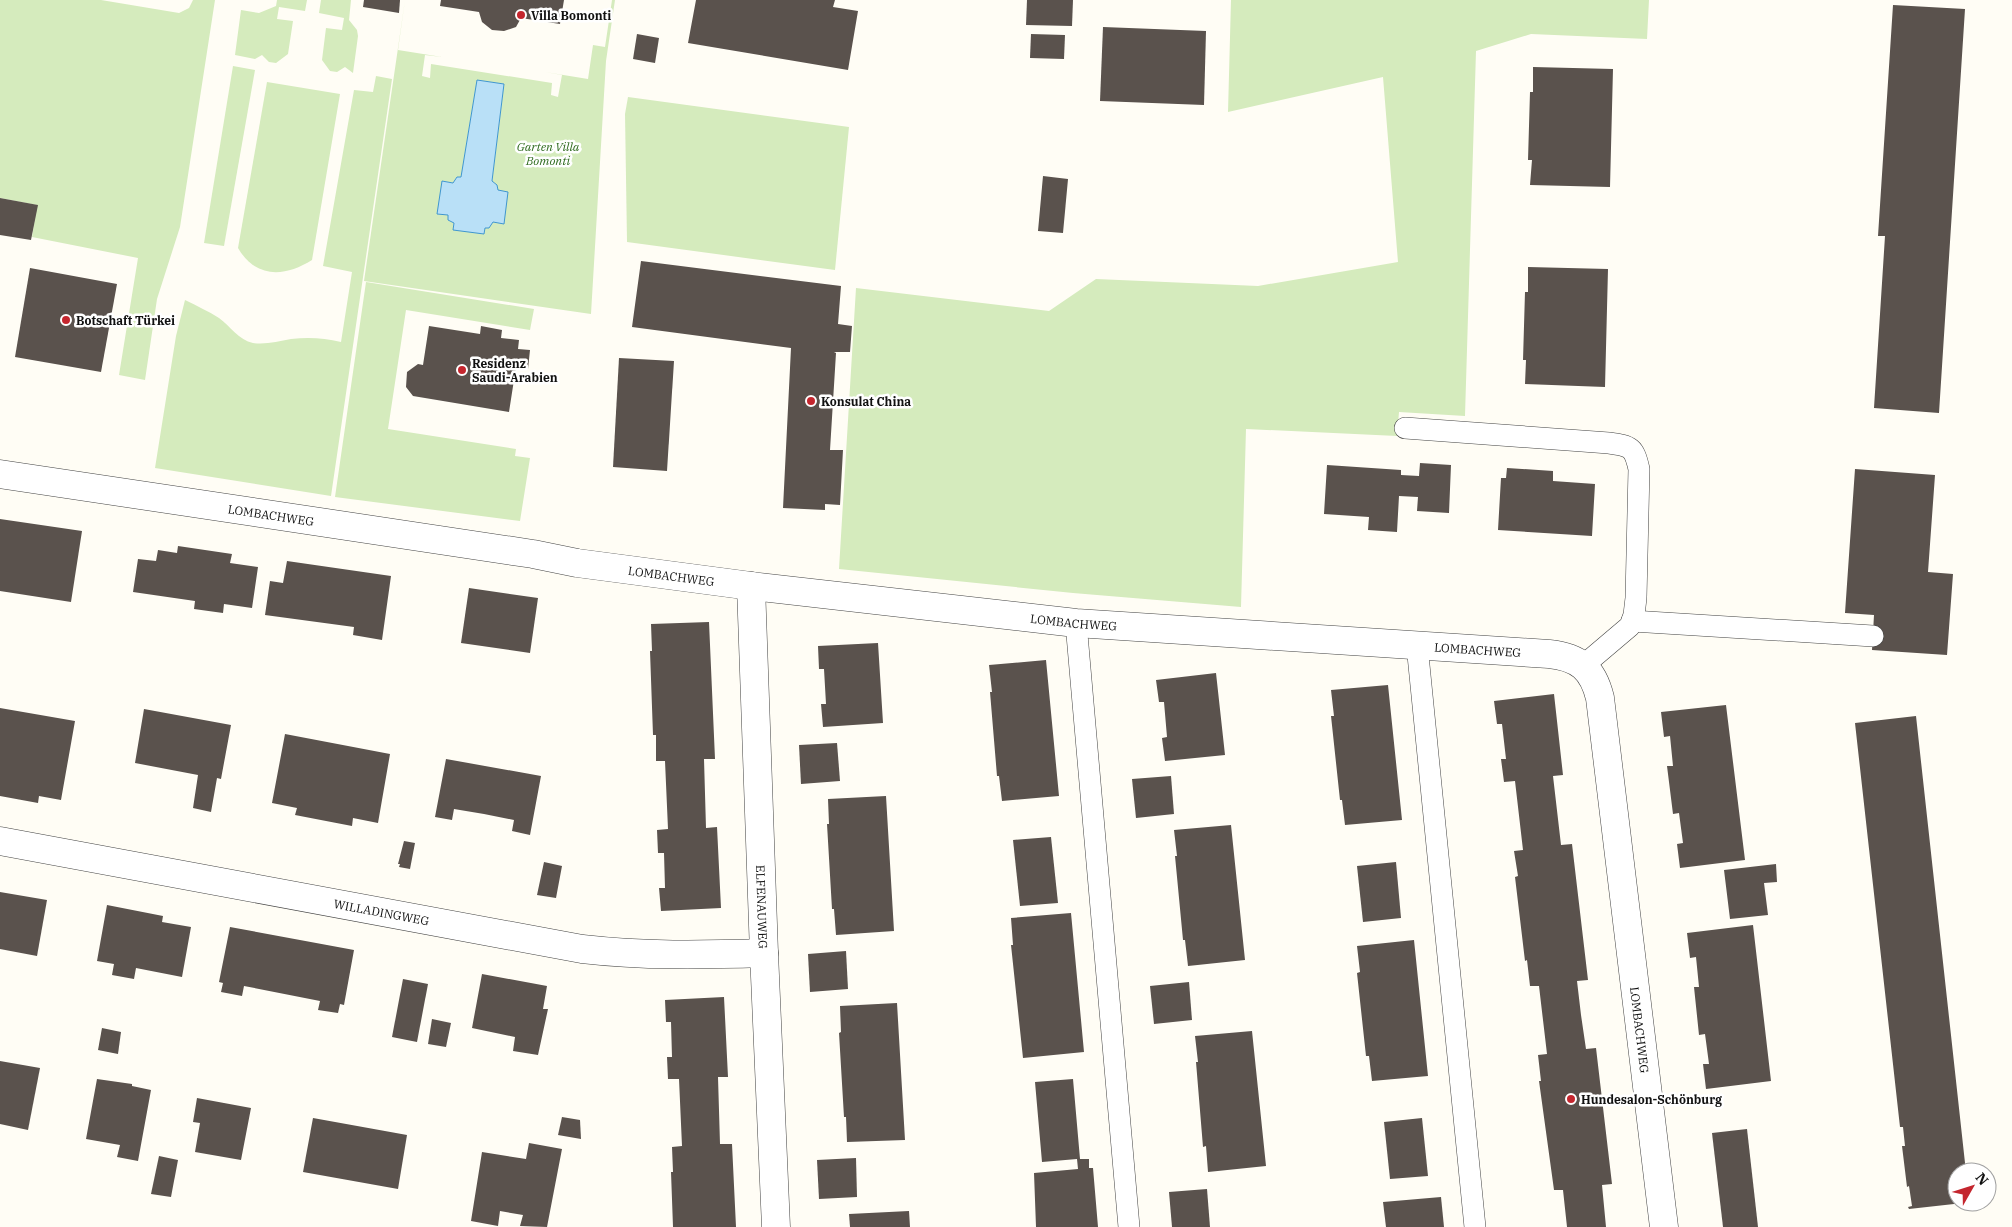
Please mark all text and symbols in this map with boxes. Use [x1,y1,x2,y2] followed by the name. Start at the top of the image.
[531,8,611,23] place label: Villa Bomonti
[515,9,527,21] marker: Villa Bomonti
[517,139,580,168] park label: Garten Villa Bomonti
[76,313,175,328] place label: Botschaft Türkei
[60,314,72,326] marker: Botschaft Türkei
[472,356,558,385] place label: Residenz Saudi-Arabien
[456,364,468,376] marker: Residenz Saudi-Arabien
[821,394,911,409] place label: Konsulat China
[805,395,817,407] marker: Konsulat China
[227,501,315,529] street label: LOMBACHWEG
[627,562,716,589] street label: LOMBACHWEG
[1029,610,1118,633] street label: LOMBACHWEG
[1434,639,1522,660] street label: LOMBACHWEG
[753,865,771,949] street label: ELFENAUWEG
[332,896,431,928] street label: WILLADINGWEG
[1627,986,1653,1074] street label: LOMBACHWEG
[1581,1092,1722,1107] place label: Hundesalon-Schönburg
[1565,1093,1577,1105] marker: Hundesalon-Schönburg
[1947,1162,1997,1212] north arrow
[1972,1169,1993,1189] text: N

